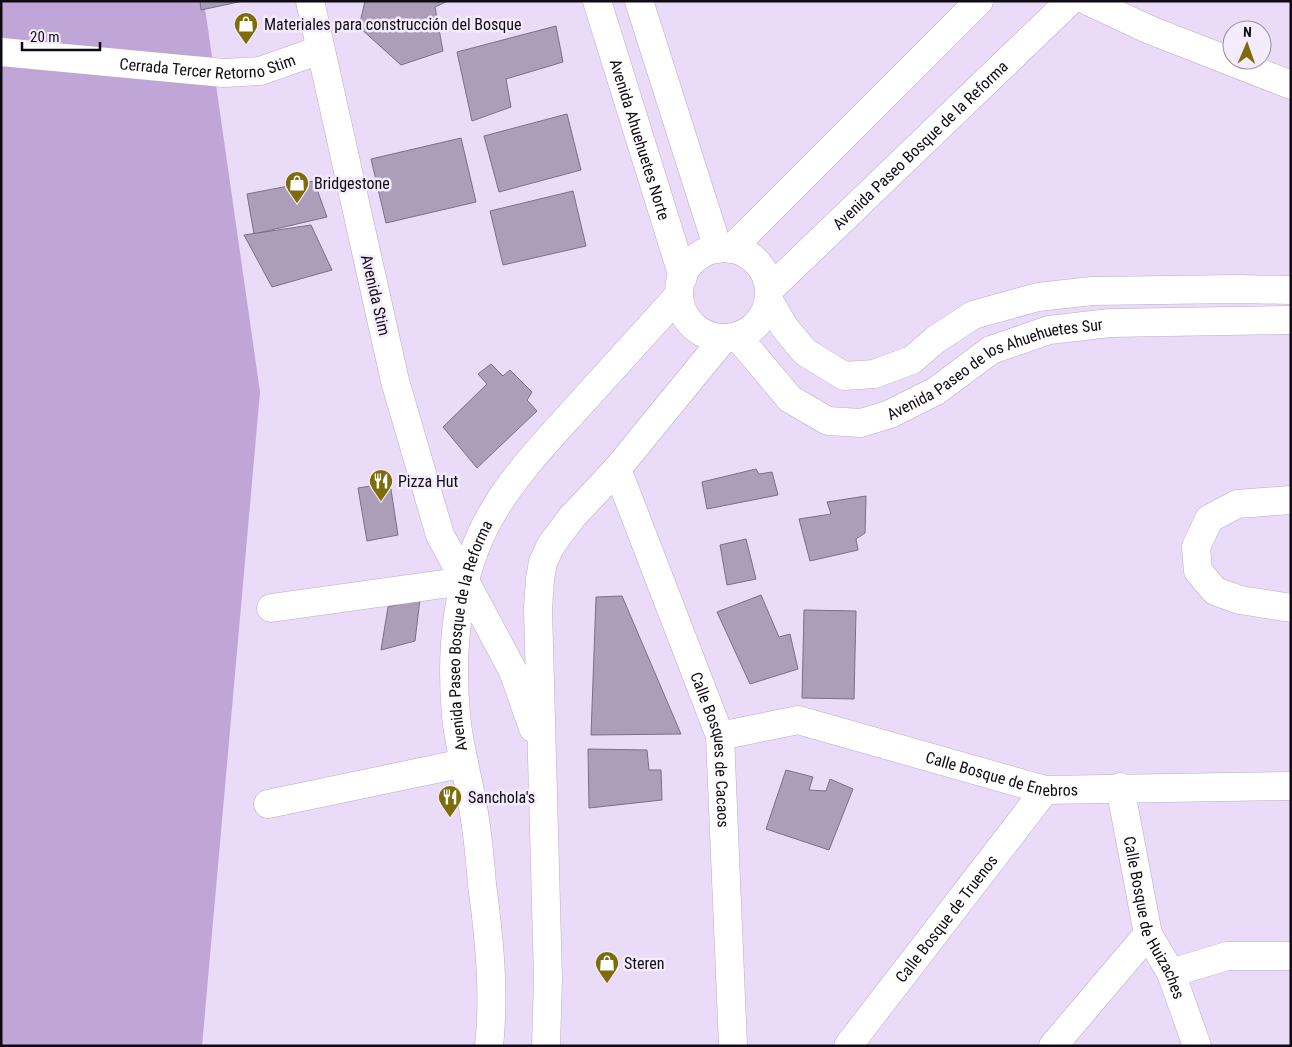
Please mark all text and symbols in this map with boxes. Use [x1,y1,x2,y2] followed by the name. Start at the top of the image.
[233,11,259,45] shop icon: Materiales para construcción del Bosque
[264,15,522,34] place label: Materiales para construcción del Bosque
[22,20,100,52] scale bar
[1222,20,1272,70] north arrow
[1243,24,1252,40] text: N
[30,28,60,46] text: 20 m
[119,50,298,83] street label: Cerrada Tercer Retorno Stim
[606,57,674,222] street label: Avenida Ahuehuetes Norte
[829,57,1012,234] street label: Avenida Paseo Bosque de la Reforma
[284,170,310,204] shop icon: Bridgestone
[314,174,390,193] place label: Bridgestone
[357,253,394,337] street label: Avenida Stim
[884,315,1104,424] street label: Avenida Paseo de los Ahuehuetes Sur
[368,468,394,502] restaurant icon: Pizza Hut
[398,472,459,491] place label: Pizza Hut
[445,517,497,753] street label: Avenida Paseo Bosque de la Reforma
[686,669,733,828] street label: Calle Bosques de Cacaos
[923,748,1078,800] street label: Calle Bosque de Enebros
[437,784,463,818] restaurant icon: Sanchola's
[468,788,535,807] place label: Sanchola's
[1120,835,1188,1002] street label: Calle Bosque de Huizaches
[891,851,1002,986] street label: Calle Bosque de Truenos
[594,950,620,984] shop icon: Steren
[624,954,665,973] place label: Steren

